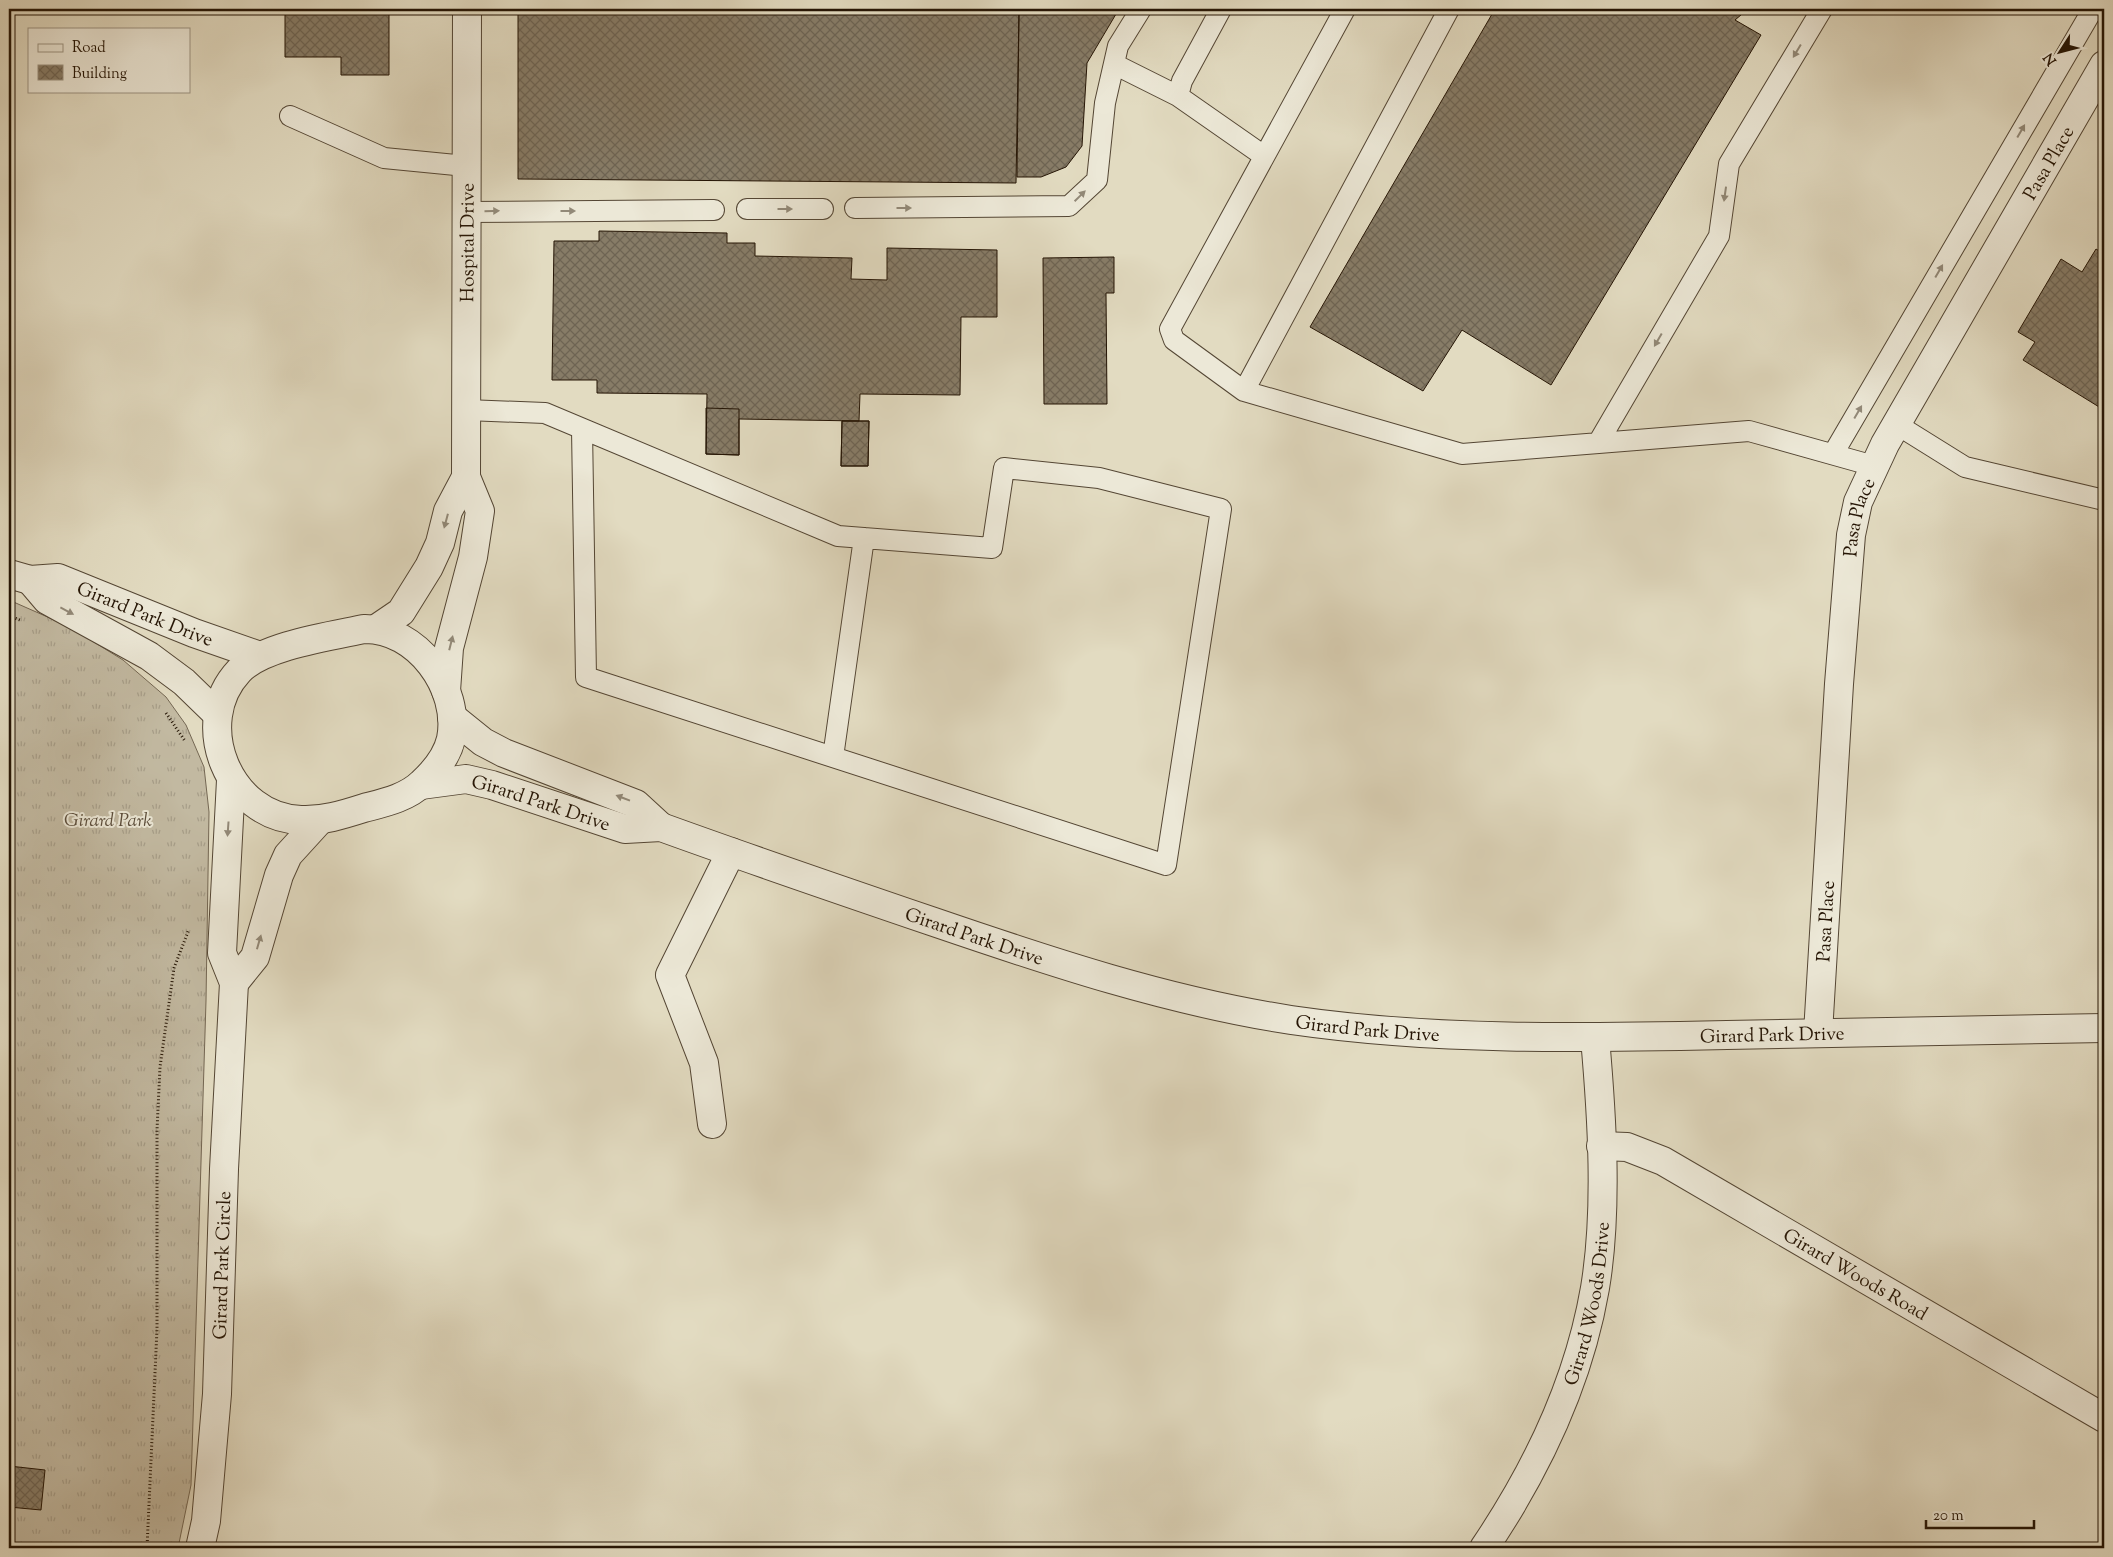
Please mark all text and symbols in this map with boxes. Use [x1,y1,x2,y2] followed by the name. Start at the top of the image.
[28,28,190,92] legend
[2036,28,2086,78] north arrow
[72,38,106,59] text: Road
[1792,44,1801,57] one-way arrow
[2040,48,2062,69] text: N
[72,64,127,85] text: Building
[2018,122,2082,206] street label: Pasa Place
[2017,123,2025,138] one-way arrow
[455,183,483,302] street label: Hospital Drive
[1721,187,1729,203] one-way arrow
[1073,190,1085,202] one-way arrow
[896,203,912,211] one-way arrow
[777,205,793,213] one-way arrow
[484,207,500,215] one-way arrow
[560,207,576,215] one-way arrow
[1935,265,1944,278] one-way arrow
[1654,334,1663,347] one-way arrow
[1853,405,1862,419] one-way arrow
[1838,474,1883,558] street label: Pasa Place
[441,513,449,528] one-way arrow
[72,576,216,655] street label: Girard Park Drive
[60,607,75,615] one-way arrow
[447,635,455,650] one-way arrow
[469,770,614,839] street label: Girard Park Drive
[615,794,630,802] one-way arrow
[64,808,152,835] park label: Girard Park
[223,821,231,837] one-way arrow
[1811,880,1843,963] street label: Pasa Place
[901,902,1047,974] street label: Girard Park Drive
[256,934,264,949] one-way arrow
[1293,1010,1440,1050] street label: Girard Park Drive
[1700,1021,1845,1052] street label: Girard Park Drive
[208,1190,239,1340] street label: Girard Park Circle
[1559,1221,1618,1390] street label: Girard Woods Drive
[1777,1223,1932,1329] street label: Girard Woods Road
[1926,1497,2033,1529] scale bar
[1933,1506,1964,1527] text: 20 m

